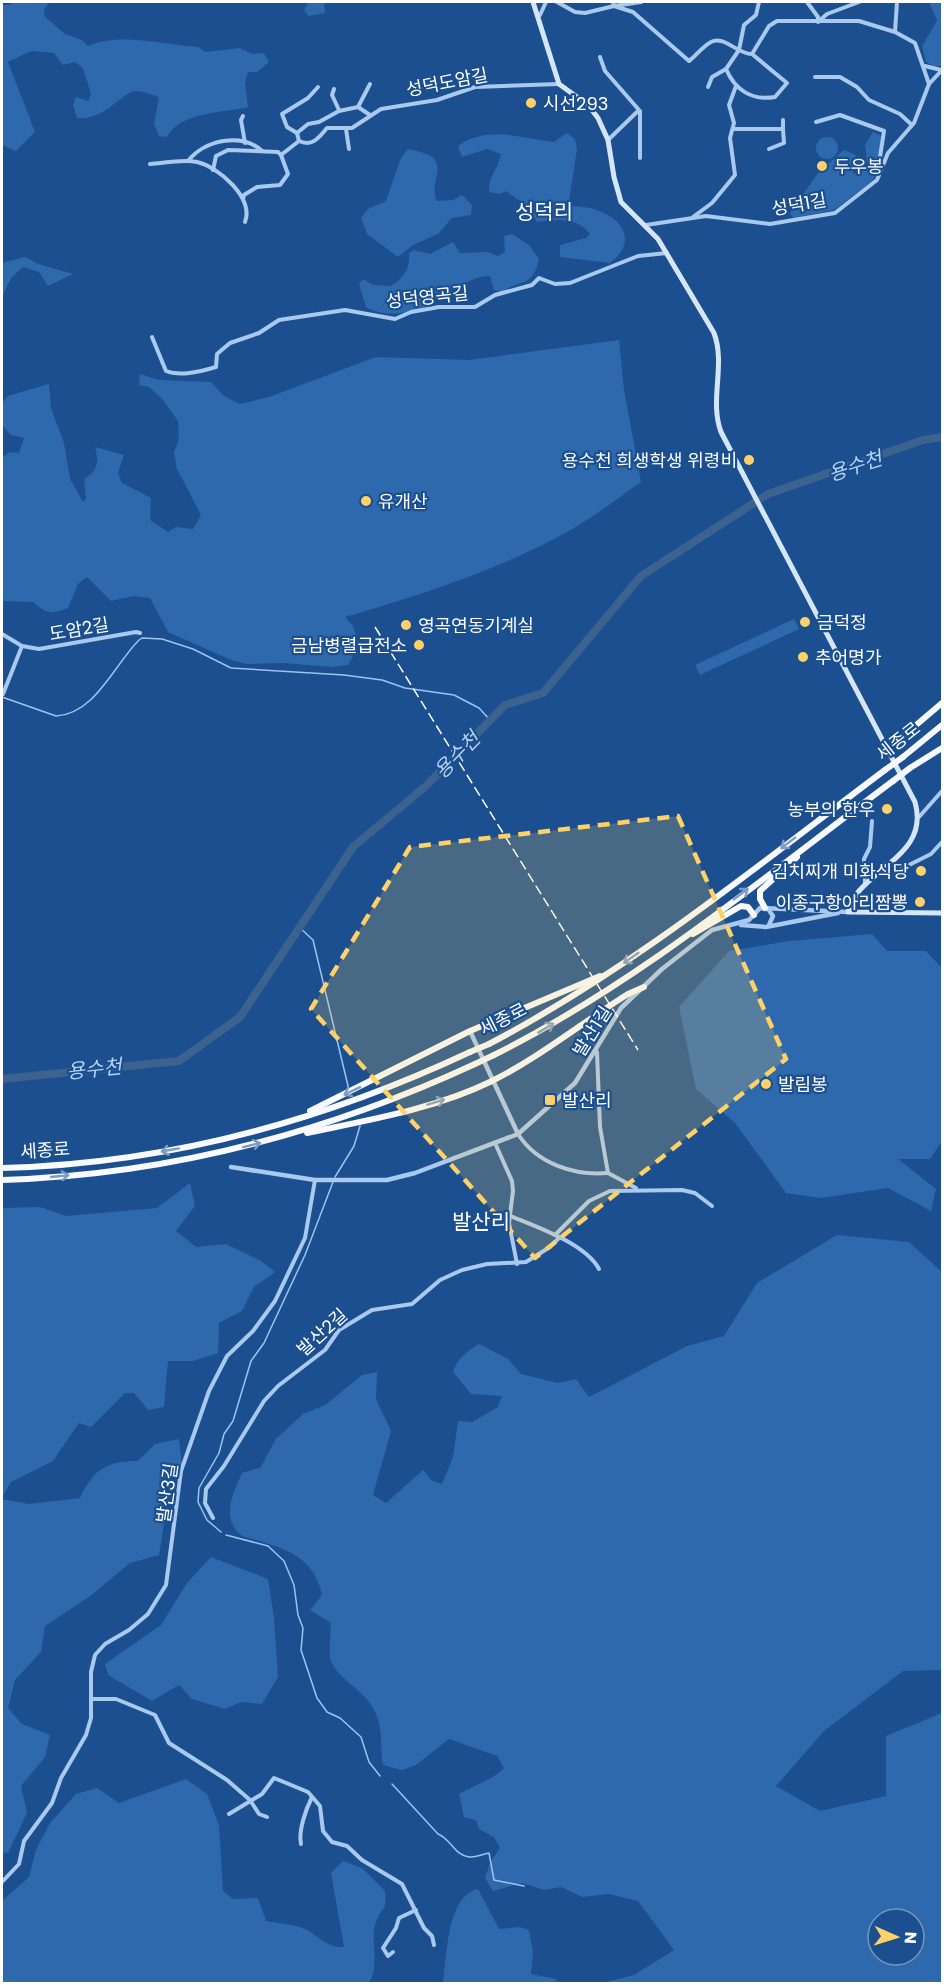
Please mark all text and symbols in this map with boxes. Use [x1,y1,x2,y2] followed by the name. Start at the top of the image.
[404,62,490,102] street label: 성덕도암길
[543,91,608,116] place label: 시선293
[524,96,538,110] marker: 시선293
[834,154,884,179] place label: 두우봉
[815,159,829,173] marker: 두우봉
[770,187,828,221] street label: 성덕1길
[515,197,573,226] district label: 성덕리
[385,280,469,314] street label: 성덕영곡길
[824,443,888,488] water label: 용수천
[562,448,737,473] place label: 용수천 희생학생 위령비
[742,453,756,467] marker: 용수천 희생학생 위령비
[378,489,428,514] place label: 유개산
[359,494,373,508] marker: 유개산
[817,610,867,635] place label: 금덕정
[47,611,111,647] street label: 도암2길
[418,613,534,638] place label: 영곡연동기계실
[798,615,812,629] marker: 금덕정
[399,618,413,632] marker: 영곡연동기계실
[291,633,407,658] place label: 금남병렬급전소
[412,638,426,652] marker: 금남병렬급전소
[815,645,882,670] place label: 추어명가
[796,650,810,664] marker: 추어명가
[871,716,925,766] street label: 세종로
[428,724,488,785] water label: 용수천
[787,797,875,822] place label: 농부의 한우
[880,802,894,816] marker: 농부의 한우
[781,837,797,849] one-way arrow
[772,859,909,884] place label: 김치찌개 미화식당
[914,864,928,878] marker: 김치찌개 미화식당
[733,888,749,901] one-way arrow
[776,890,908,915] place label: 이종구항아리짬뽕
[913,895,927,909] marker: 이종구항아리짬뽕
[623,952,640,964] one-way arrow
[475,997,531,1041] street label: 세종로
[567,1001,617,1061] street label: 발산1길
[537,1022,554,1034] one-way arrow
[65,1052,125,1086] water label: 용수천
[778,1072,828,1097] place label: 발림봉
[759,1077,773,1091] marker: 발림봉
[343,1086,361,1098] one-way arrow
[562,1088,612,1113] place label: 발산리
[543,1093,557,1107] marker: 발산리
[426,1096,445,1107] one-way arrow
[19,1136,71,1164] street label: 세종로
[242,1139,261,1151] one-way arrow
[161,1145,180,1156] one-way arrow
[49,1170,69,1181] one-way arrow
[452,1207,510,1236] district label: 발산리
[291,1303,353,1361] street label: 발산2길
[150,1461,184,1525] street label: 발산3길
[866,1907,926,1967] north arrow
[899,1931,922,1944] text: N

